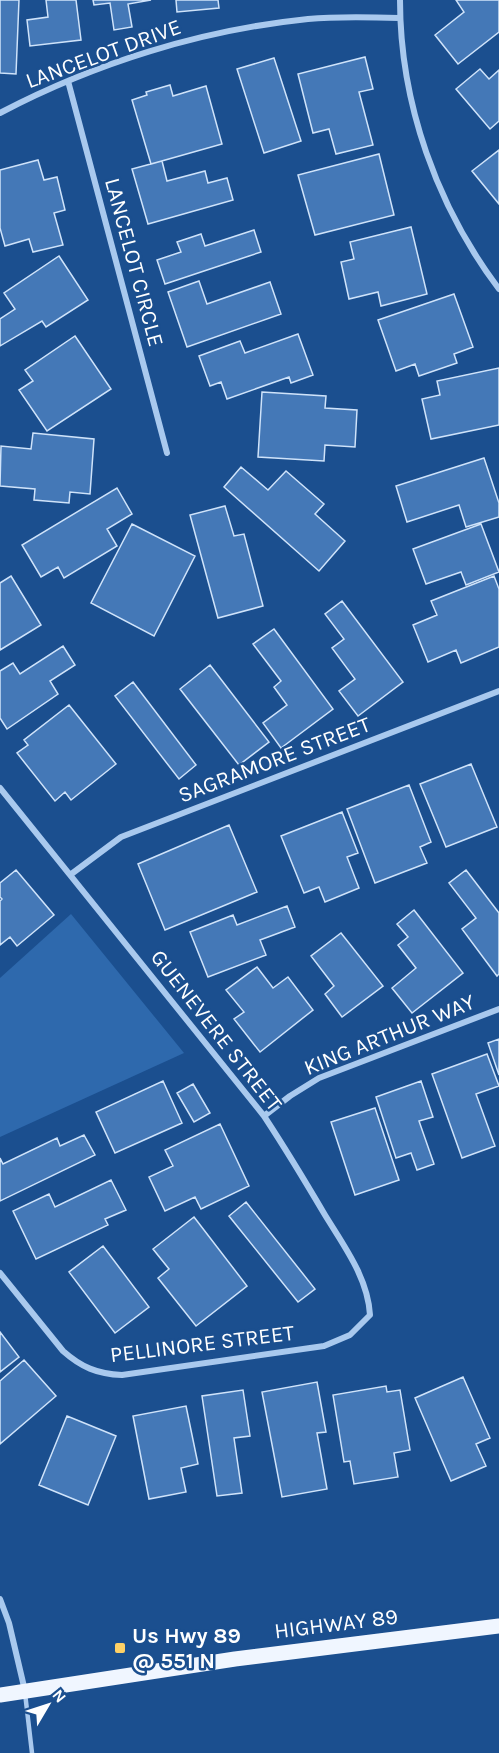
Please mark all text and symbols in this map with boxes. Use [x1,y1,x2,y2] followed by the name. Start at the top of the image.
[22,14,185,94] street label: LANCELOT DRIVE
[99,175,169,350] street label: LANCELOT CIRCLE
[175,711,374,809] street label: SAGRAMORE STREET
[145,945,287,1116] street label: GUENEVERE STREET
[300,989,479,1081] street label: KING ARTHUR WAY
[109,1320,296,1368] street label: PELLINORE STREET
[273,1604,399,1644] street label: HIGHWAY 89
[132,1623,241,1674] place label: Us Hwy 89 @ 551 N
[113,1641,127,1655] marker: Us Hwy 89 @ 551 N
[18,1675,78,1735] north arrow
[48,1685,70,1706] text: N

